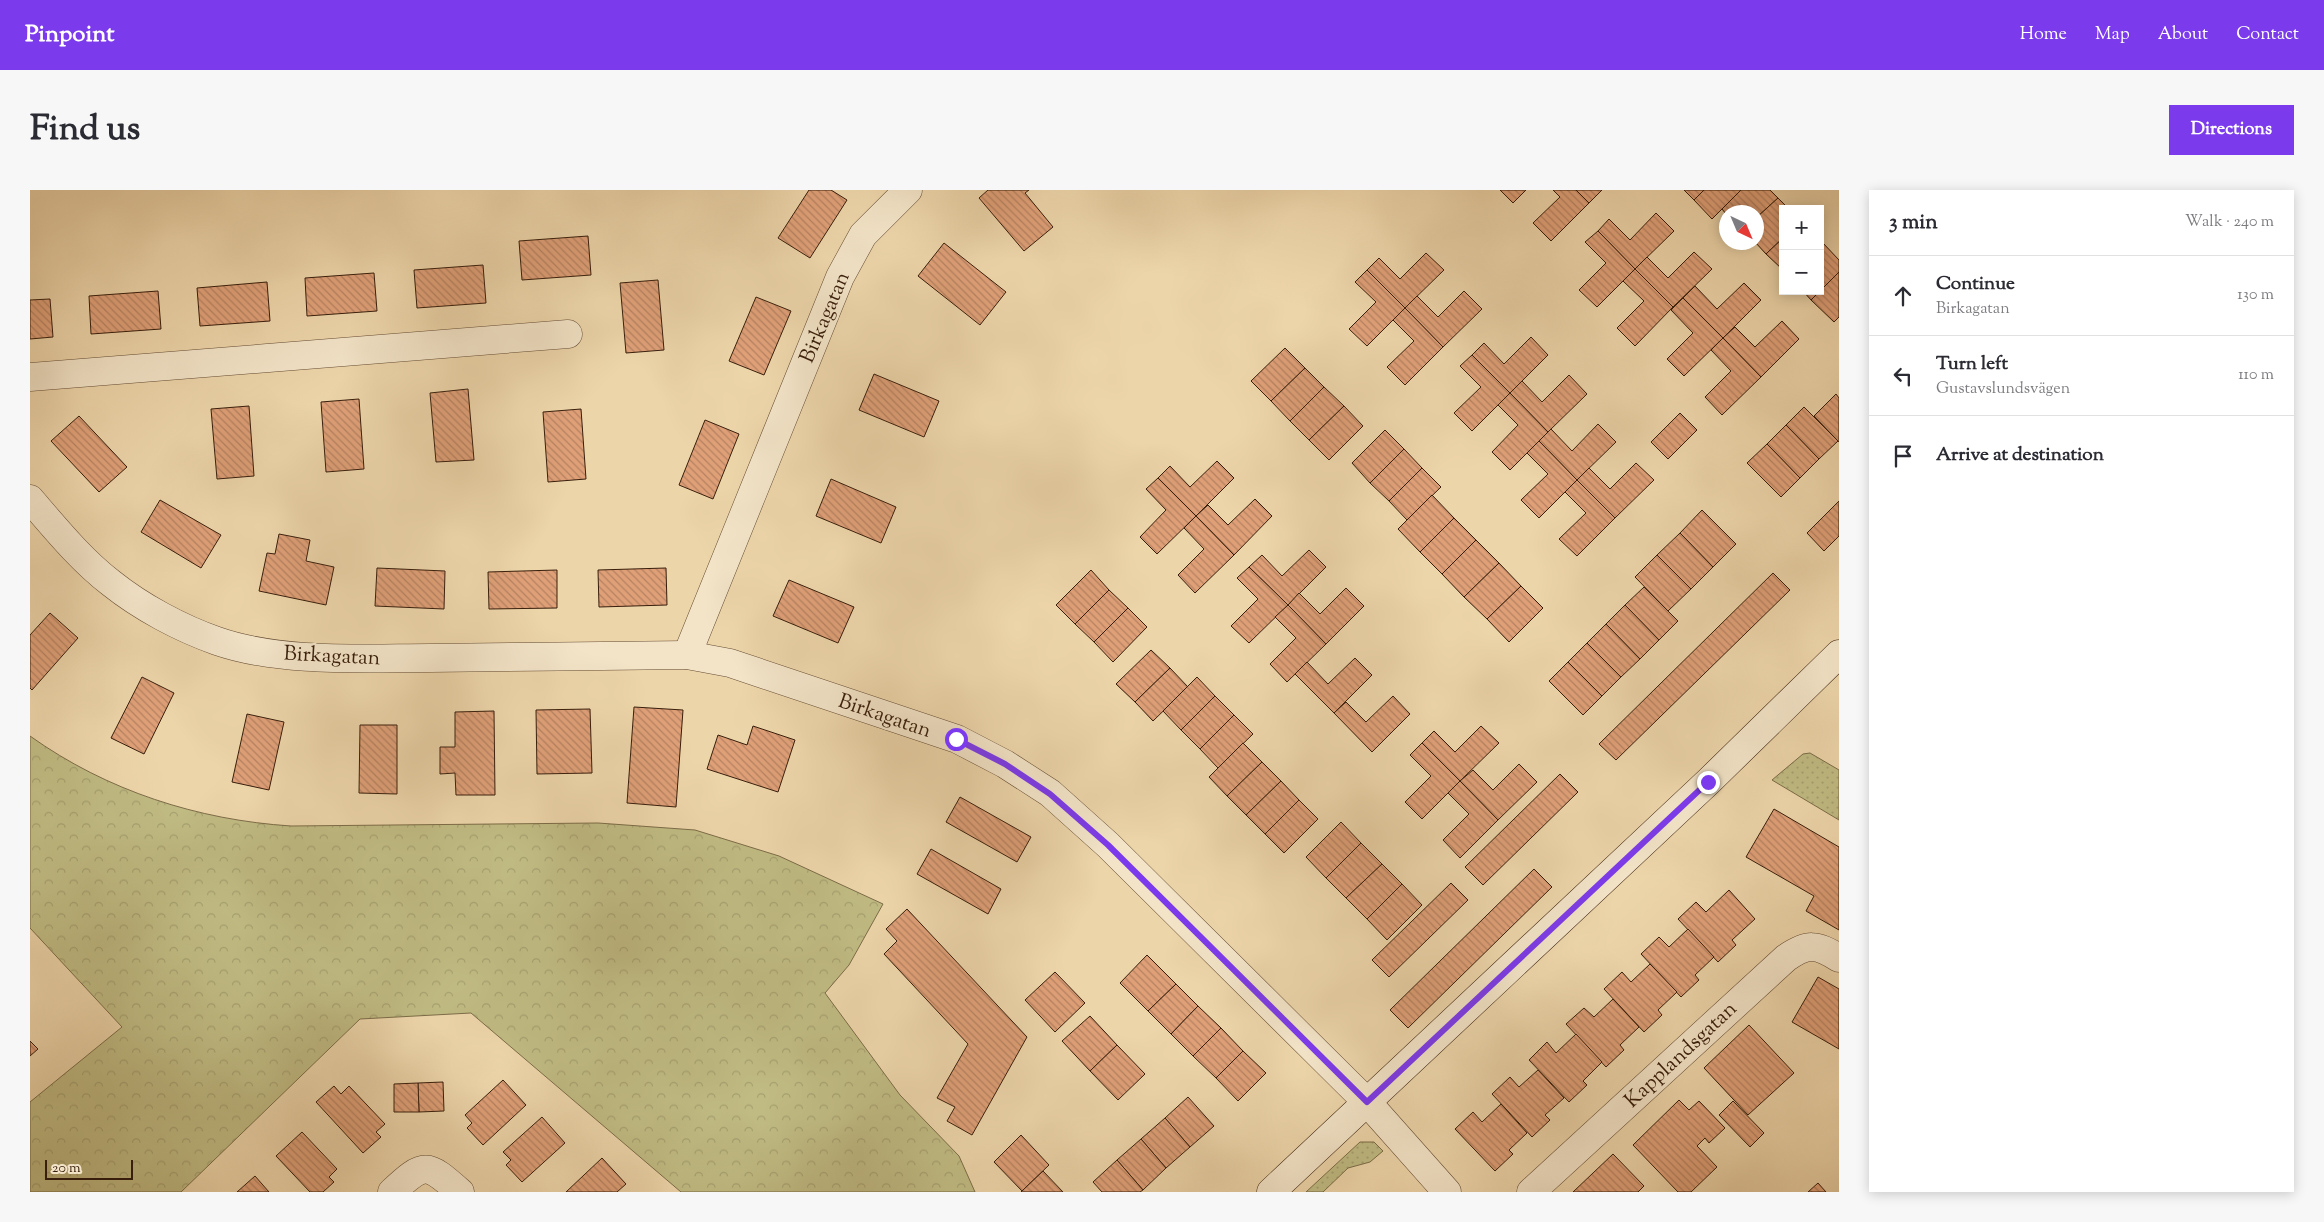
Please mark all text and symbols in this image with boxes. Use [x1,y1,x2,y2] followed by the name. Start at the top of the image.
[25,18,114,52] text: Pinpoint
[2020,22,2067,48] text: Home
[2095,22,2130,48] text: Map
[2158,22,2208,48] text: About
[2236,22,2299,48] text: Contact
[30,105,140,156] text: Find us
[2169,105,2294,155] button: Directions
[1719,205,1764,250] north arrow
[1779,205,1824,295] map controls
[1779,205,1824,250] button: +
[1889,208,1938,238] text: 3 min
[2185,211,2274,234] text: Walk · 240 m
[1779,250,1824,295] button: −
[793,267,859,368] street label: Birkagatan
[1936,271,2015,298] text: Continue
[1889,282,1917,310] icon: ahead
[2237,284,2274,307] text: 130 m
[1936,298,2010,321] text: Birkagatan
[1936,351,2008,378] text: Turn left
[1889,362,1917,390] icon: left
[2238,364,2274,387] text: 110 m
[1936,378,2070,401] text: Gustavslundsvägen
[1889,442,1917,470] icon: arrive
[1936,442,2104,469] text: Arrive at destination
[283,639,381,675] street label: Birkagatan
[834,687,935,747] street label: Birkagatan
[945,728,968,751] route start
[1697,771,1720,794] route end
[1618,995,1744,1116] street label: Kapplandsgatan
[45,1157,132,1180] scale bar
[52,1159,81,1179] text: 20 m

